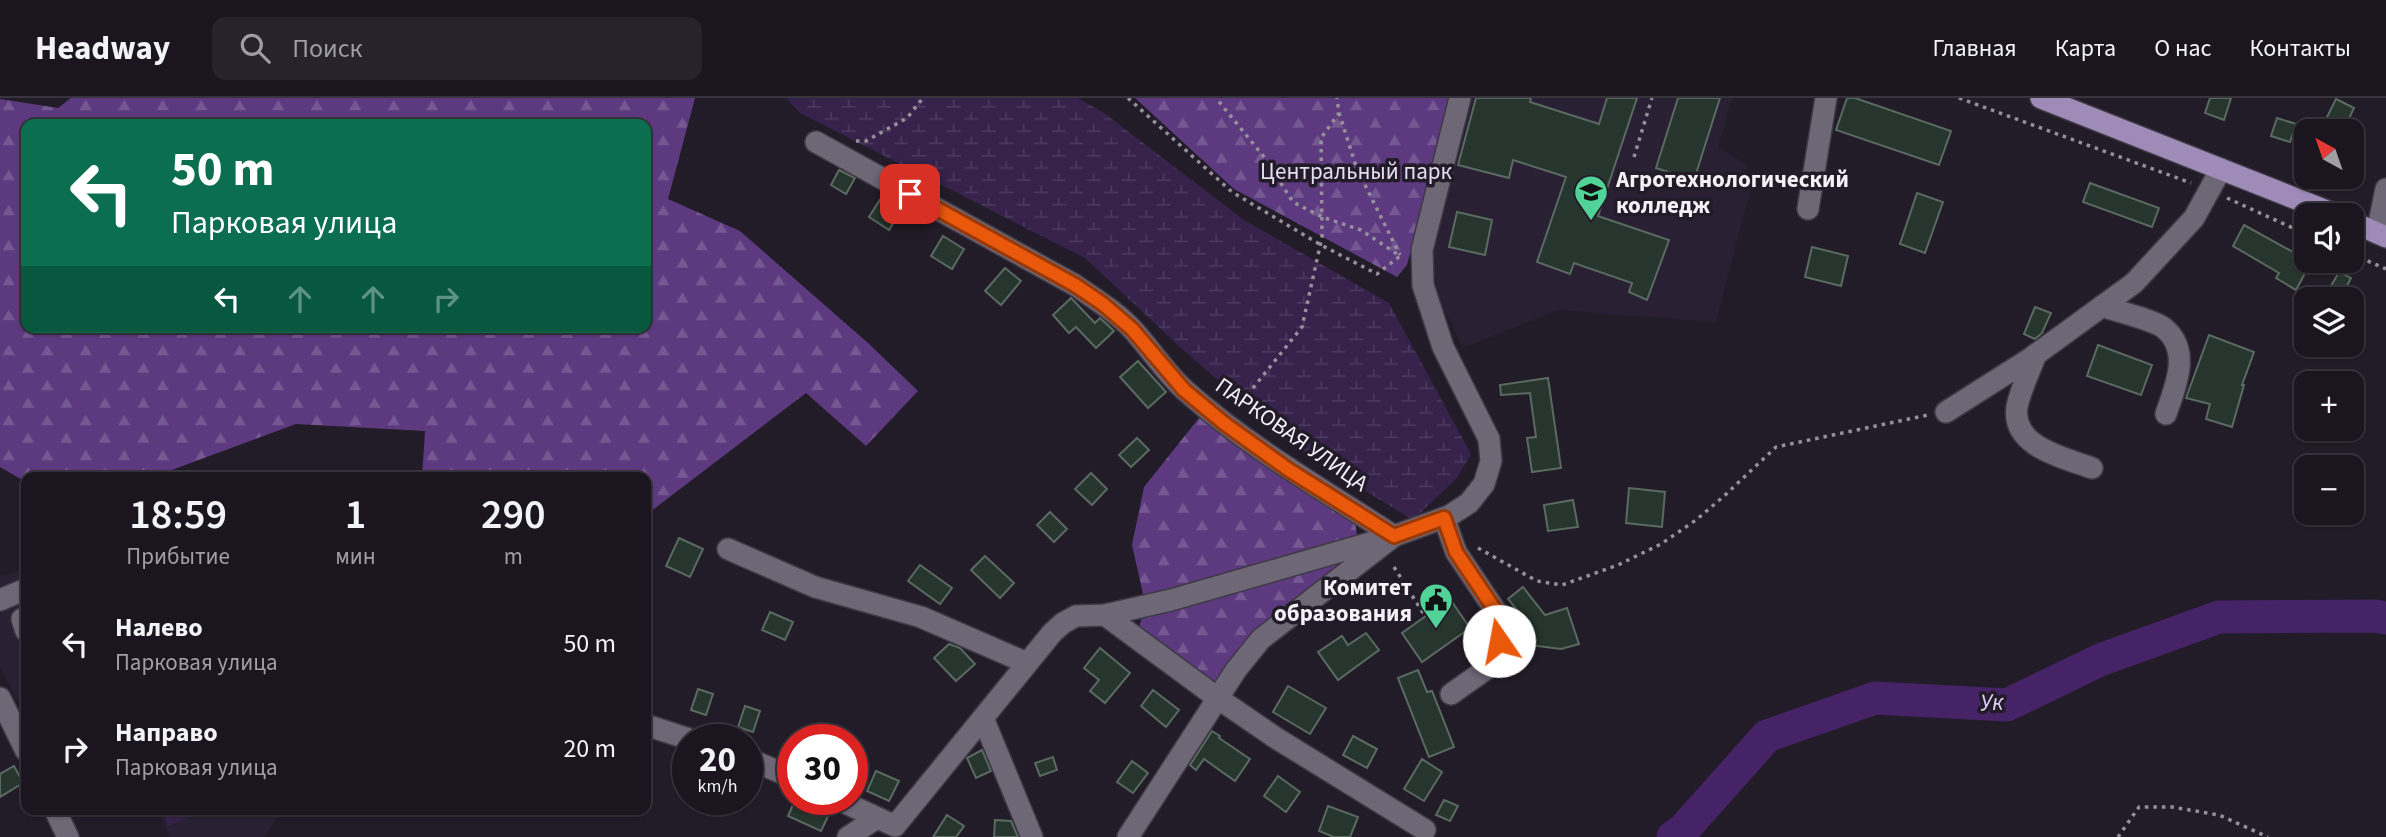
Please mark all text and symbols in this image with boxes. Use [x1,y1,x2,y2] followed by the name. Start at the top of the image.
[212,17,702,80] search box
[35,25,170,72] text: Headway
[236,29,274,67] icon: search
[292,30,362,67] text: Поиск
[1932,31,2017,66] text: Главная
[2055,31,2116,66] text: Карта
[2154,31,2211,66] text: О нас
[2249,31,2351,66] text: Контакты
[2294,119,2364,189] north arrow
[2294,119,2364,525] map controls
[171,135,275,205] text: 50 m
[56,147,147,238] icon: left
[1260,155,1453,188] park label: Центральный парк
[1615,163,1849,222] place label: Агротехнологический колледж
[880,164,940,224] pin
[1572,173,1610,222] school or university icon: Агротехнологический колледж
[891,175,929,213] icon: arrive
[171,200,397,246] text: Парковая улица
[2294,203,2364,273] button: sound
[208,280,246,318] icon: left
[281,280,319,318] icon: ahead
[354,280,392,318] icon: ahead
[427,280,465,318] icon: right
[2294,287,2364,357] button: layers
[1209,369,1375,500] street label: ПАРКОВАЯ УЛИЦА
[2294,371,2364,441] button: +
[2294,455,2364,525] button: −
[129,485,227,545] text: 18:59
[345,485,366,545] text: 1
[481,485,546,545] text: 290
[126,540,230,573] text: Прибытие
[335,540,376,573] text: мин
[504,540,523,573] text: m
[1274,571,1412,630] place label: Комитет образования
[1417,581,1455,630] public building icon: Комитет образования
[1462,604,1536,678] position arrow
[115,609,203,646] text: Налево
[56,625,94,663] icon: left
[563,625,616,662] text: 50 m
[115,646,278,679] text: Парковая улица
[1980,685,2005,720] water label: Ук
[115,714,218,751] text: Направо
[777,724,868,815] speed limit sign: 30
[56,730,94,768] icon: right
[563,730,616,767] text: 20 m
[699,735,736,785] text: 20
[115,751,278,784] text: Парковая улица
[698,774,737,799] text: km/h

